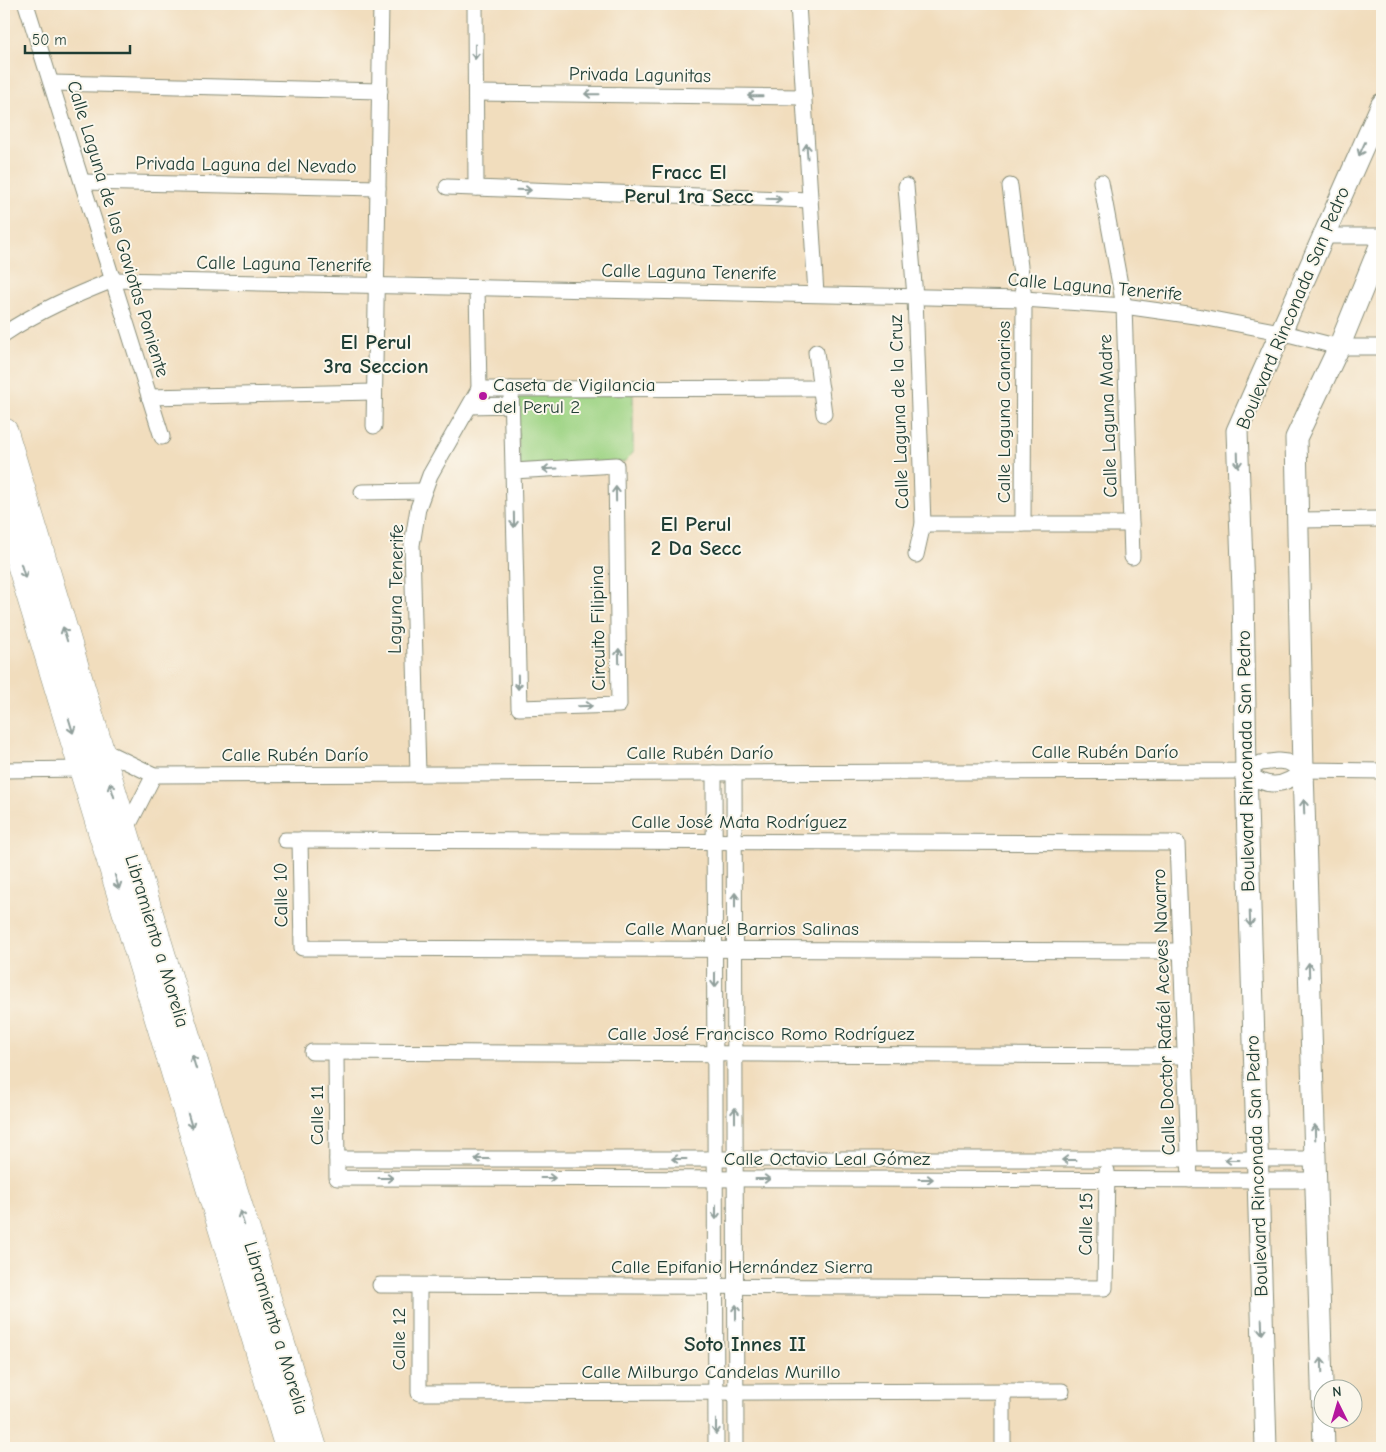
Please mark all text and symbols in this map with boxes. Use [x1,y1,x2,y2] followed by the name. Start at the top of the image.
[25,22,130,54] scale bar
[32,31,67,49] text: 50 m
[470,44,480,60] one-way arrow
[569,63,711,87] street label: Privada Lagunitas
[62,78,174,380] street label: Calle Laguna de las Gaviotas Poniente
[585,89,601,99] one-way arrow
[747,91,764,101] one-way arrow
[1357,141,1367,156] one-way arrow
[802,143,812,159] one-way arrow
[135,152,357,178] street label: Privada Laguna del Nevado
[624,160,754,208] district label: Fracc El Perul 1ra Secc
[1232,183,1354,433] street label: Boulevard Rinconada San Pedro
[516,185,532,194] one-way arrow
[766,194,782,203] one-way arrow
[196,251,372,277] street label: Calle Laguna Tenerife
[601,259,777,285] street label: Calle Laguna Tenerife
[1007,268,1183,306] street label: Calle Laguna Tenerife
[885,314,913,510] street label: Calle Laguna de la Cruz
[993,321,1015,503] street label: Calle Laguna Canarios
[323,330,429,378] district label: El Perul 3ra Seccion
[1094,334,1122,498] street label: Calle Laguna Madre
[493,374,655,418] place label: Caseta de Vigilancia del Perul 2
[477,390,489,402] marker: Caseta de Vigilancia del Perul 2
[1234,451,1243,467] one-way arrow
[542,464,558,473] one-way arrow
[611,486,621,502] one-way arrow
[509,511,519,527] one-way arrow
[651,512,741,560] district label: El Perul 2 Da Secc
[384,524,408,654] street label: Laguna Tenerife
[19,563,29,579] one-way arrow
[586,565,610,691] street label: Circuito Filipina
[59,626,69,642] one-way arrow
[1233,630,1259,892] street label: Boulevard Rinconada San Pedro
[614,649,624,665] one-way arrow
[513,674,523,690] one-way arrow
[576,701,593,711] one-way arrow
[66,718,76,734] one-way arrow
[1032,741,1178,763] street label: Calle Rubén Darío
[627,742,773,764] street label: Calle Rubén Darío
[222,744,368,766] street label: Calle Rubén Darío
[107,782,116,798] one-way arrow
[1299,800,1309,816] one-way arrow
[631,811,847,833] street label: Calle José Mata Rodríguez
[120,852,194,1030] street label: Libramiento a Morelia
[269,862,293,928] street label: Calle 10
[1148,868,1180,1156] street label: Calle Doctor Rafaél Aceves Navarro
[113,874,123,890] one-way arrow
[730,892,740,908] one-way arrow
[1245,911,1255,927] one-way arrow
[625,918,859,940] street label: Calle Manuel Barrios Salinas
[1305,962,1314,978] one-way arrow
[710,971,720,987] one-way arrow
[607,1023,915,1045] street label: Calle José Francisco Romo Rodríguez
[1241,1035,1273,1297] street label: Boulevard Rinconada San Pedro
[189,1055,199,1071] one-way arrow
[306,1085,328,1145] street label: Calle 11
[730,1107,740,1123] one-way arrow
[185,1113,195,1129] one-way arrow
[1310,1124,1319,1140] one-way arrow
[724,1148,930,1170] street label: Calle Octavio Leal Gómez
[474,1154,490,1164] one-way arrow
[672,1154,688,1164] one-way arrow
[1062,1155,1078,1165] one-way arrow
[1224,1155,1240,1165] one-way arrow
[377,1173,393,1183] one-way arrow
[540,1173,556,1183] one-way arrow
[754,1174,771,1184] one-way arrow
[917,1174,933,1184] one-way arrow
[1074,1192,1098,1256] street label: Calle 15
[711,1204,721,1220] one-way arrow
[237,1210,246,1226] one-way arrow
[239,1239,313,1417] street label: Libramiento a Morelia
[611,1256,873,1278] street label: Calle Epifanio Hernández Sierra
[731,1304,741,1320] one-way arrow
[388,1307,410,1371] street label: Calle 12
[1258,1319,1267,1335] one-way arrow
[684,1332,806,1356] district label: Soto Innes II
[1317,1357,1327,1373] one-way arrow
[581,1361,841,1383] street label: Calle Milburgo Candelas Murillo
[1314,1380,1364,1430] north arrow
[1332,1383,1342,1400] text: N
[711,1418,721,1435] one-way arrow

